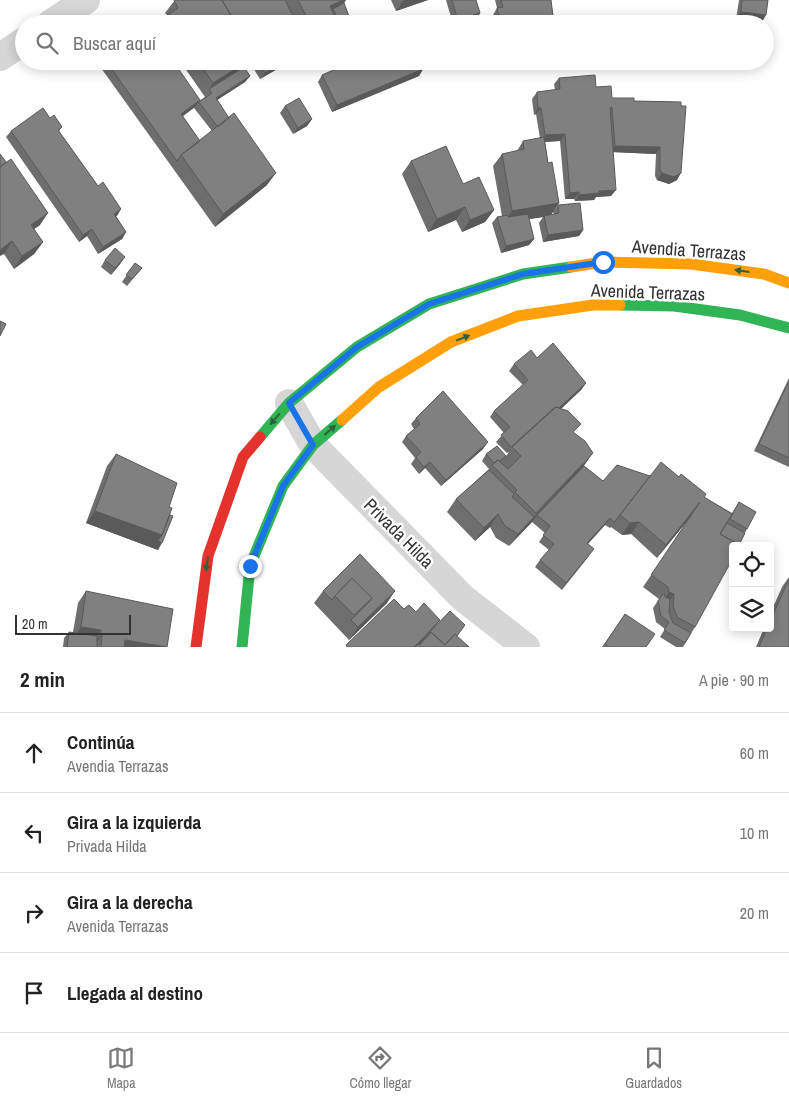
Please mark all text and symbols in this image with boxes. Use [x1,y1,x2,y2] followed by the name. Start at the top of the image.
[15,15,774,70] search box
[33,29,61,57] icon: search
[73,30,156,56] text: Buscar aquí
[630,233,747,266] street label: Avendia Terrazas
[592,251,615,274] route start
[734,267,750,275] one-way arrow
[589,277,706,306] street label: Avenida Terrazas
[456,334,471,342] one-way arrow
[270,413,281,426] one-way arrow
[324,424,336,436] one-way arrow
[359,493,439,573] street label: Privada Hilda
[729,542,774,632] map controls
[729,542,774,587] button: locate
[239,555,262,578] route end
[203,556,211,572] one-way arrow
[729,587,774,632] button: layers
[15,612,131,635] scale bar
[22,615,48,633] text: 20 m
[20,665,65,694] text: 2 min
[699,669,769,691] text: A pie · 90 m
[67,729,135,755] text: Continúa
[20,739,48,767] icon: ahead
[740,742,769,764] text: 60 m
[67,755,169,777] text: Avendia Terrazas
[67,809,201,835] text: Gira a la izquierda
[20,819,48,847] icon: left
[740,822,769,844] text: 10 m
[67,835,147,857] text: Privada Hilda
[67,889,193,915] text: Gira a la derecha
[20,899,48,927] icon: right
[740,902,769,924] text: 20 m
[67,915,169,937] text: Avenida Terrazas
[20,979,48,1007] icon: arrive
[67,980,203,1006] text: Llegada al destino
[107,1044,136,1092] tab: Mapa
[350,1044,411,1092] tab: Cómo llegar
[625,1044,682,1092] tab: Guardados

